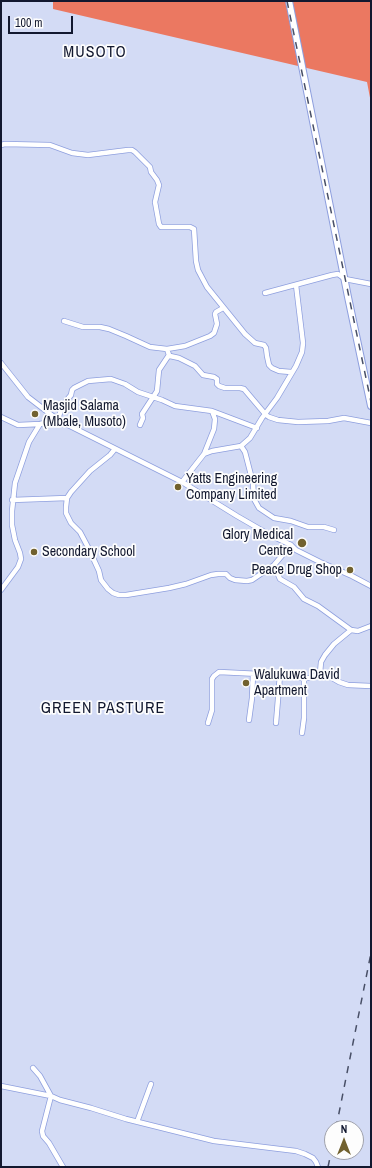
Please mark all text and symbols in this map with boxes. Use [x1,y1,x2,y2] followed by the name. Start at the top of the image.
[10,8,75,34] scale bar
[15,15,42,31] text: 100 m
[63,43,127,63] district label: MUSOTO
[43,398,126,430] place label: Masjid Salama (Mbale, Musoto)
[30,409,40,419] marker: Masjid Salama (Mbale, Musoto)
[186,471,277,504] place label: Yatts Engineering Company Limited
[173,482,183,492] marker: Yatts Engineering Company Limited
[222,527,293,560] place label: Glory Medical Centre
[296,537,308,549] marker: Glory Medical Centre
[42,544,135,560] place label: Secondary School
[29,547,39,557] marker: Secondary School
[251,562,342,578] place label: Peace Drug Shop
[345,565,355,575] marker: Peace Drug Shop
[254,667,340,700] place label: Walukuwa David Apartment
[241,678,251,688] marker: Walukuwa David Apartment
[41,699,165,719] district label: GREEN PASTURE
[324,1120,364,1160] north arrow
[341,1122,347,1136] text: N

